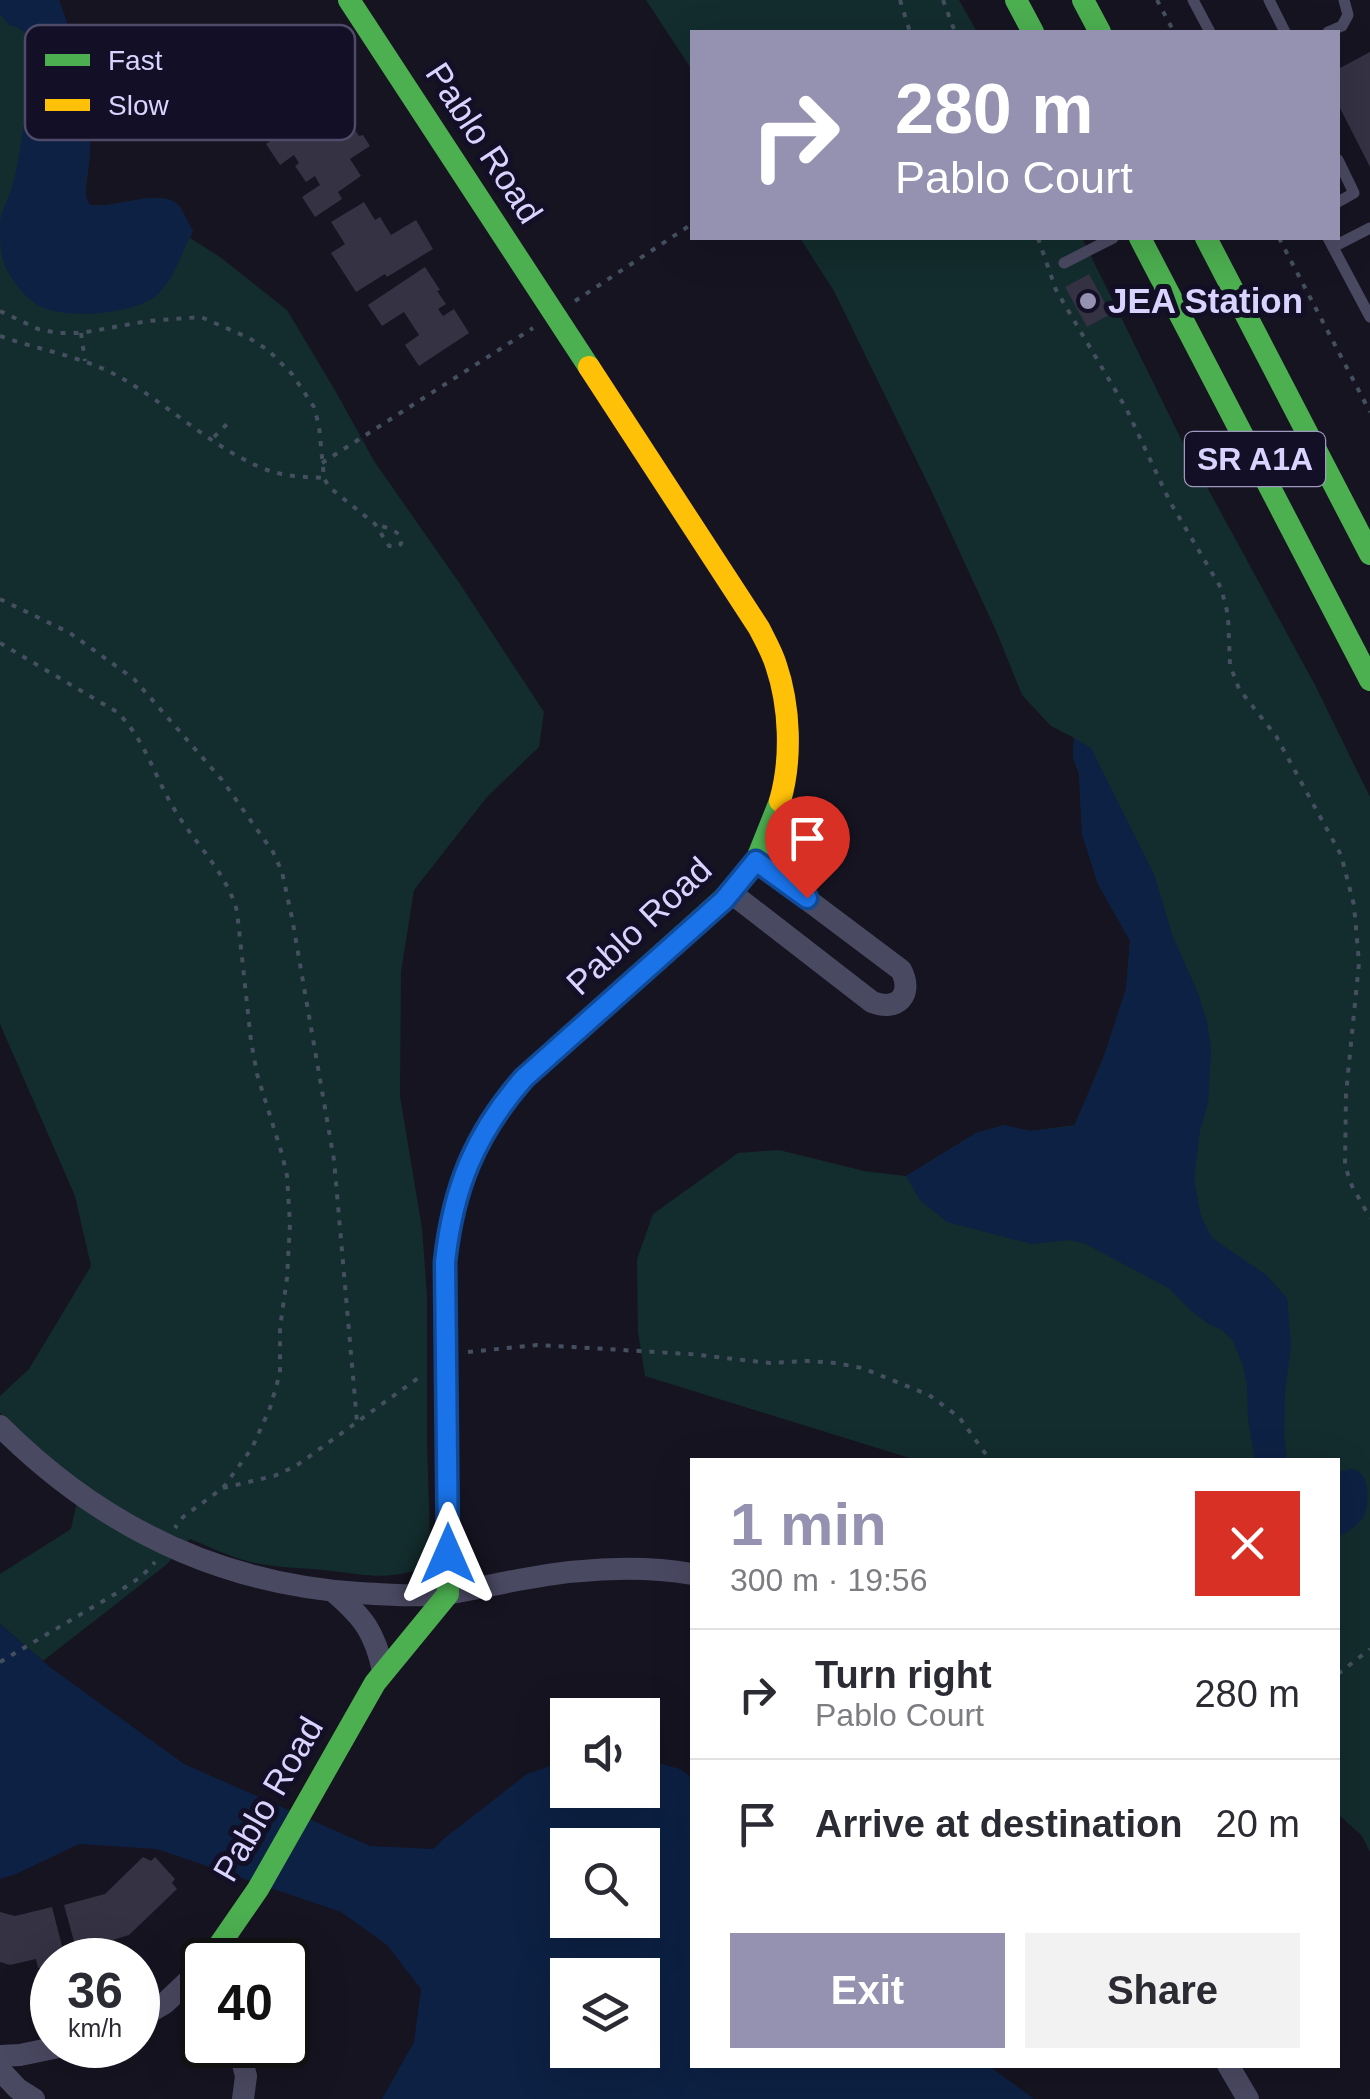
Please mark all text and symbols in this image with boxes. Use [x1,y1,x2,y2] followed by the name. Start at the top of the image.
[25,25,355,140] legend
[108,45,163,76] text: Fast
[418,55,551,230] street label: Pablo Road
[730,70,860,200] icon: right
[895,70,1093,148] text: 280 m
[108,90,169,121] text: Slow
[895,152,1133,203] text: Pablo Court
[1108,281,1303,320] place label: JEA Station
[1077,290,1099,312] marker: JEA Station
[1185,432,1325,486] road number: SR A1A
[765,796,850,899] pin
[780,811,835,866] icon: arrive
[558,849,719,1002] street label: Pablo Road
[730,1491,887,1558] text: 1 min
[1195,1491,1300,1596] button: close
[396,1502,500,1606] position arrow
[730,1562,927,1598] text: 300 m · 19:56
[815,1654,992,1696] text: Turn right
[730,1667,785,1722] icon: right
[1194,1673,1300,1715] text: 280 m
[815,1697,984,1733] text: Pablo Court
[550,1698,660,2068] map controls
[550,1698,660,1808] button: sound
[205,1710,330,1888] street label: Pablo Road
[730,1797,785,1852] icon: arrive
[815,1803,1182,1845] text: Arrive at destination
[1216,1803,1300,1845] text: 20 m
[550,1828,660,1938] button: search
[730,1933,1005,2048] button: Exit
[1025,1933,1300,2048] button: Share
[180,1938,310,2068] speed limit sign: 40
[550,1958,660,2068] button: layers
[67,1963,123,2019] text: 36
[68,2014,122,2042] text: km/h

